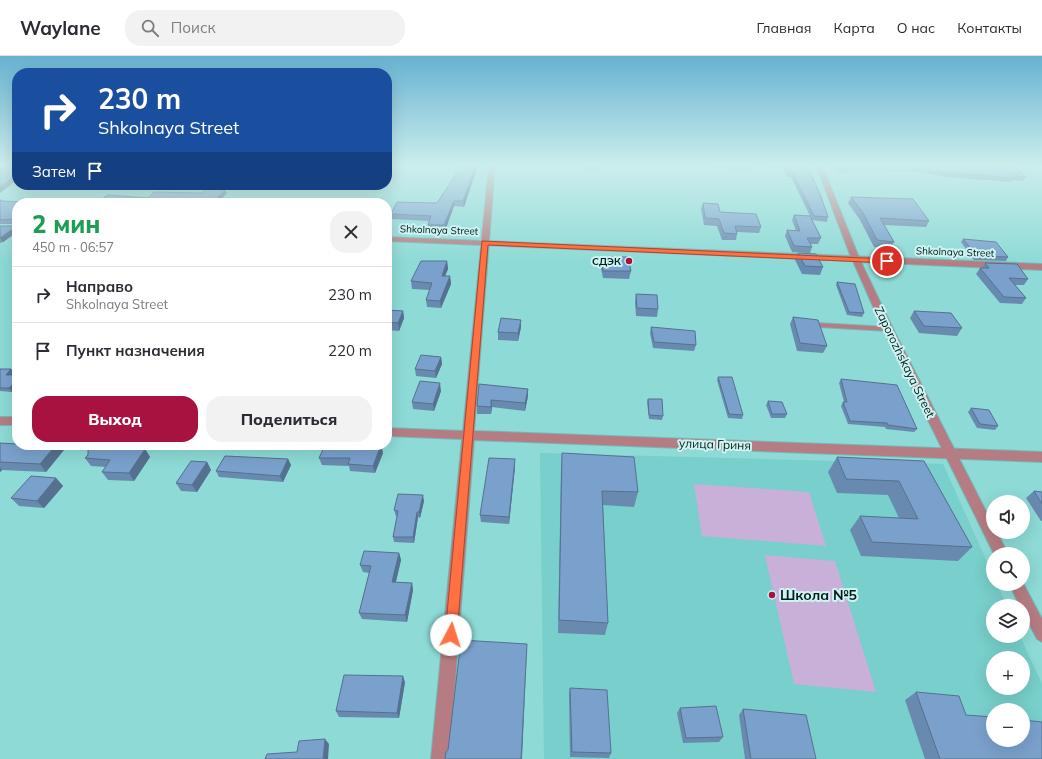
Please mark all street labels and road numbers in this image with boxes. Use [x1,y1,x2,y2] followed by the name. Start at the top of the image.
[400,222,479,238] street label: Shkolnaya Street
[916,244,995,260] street label: Shkolnaya Street
[872,304,938,420] street label: Zaporozhskaya Street
[679,435,751,453] street label: улица Гриня

